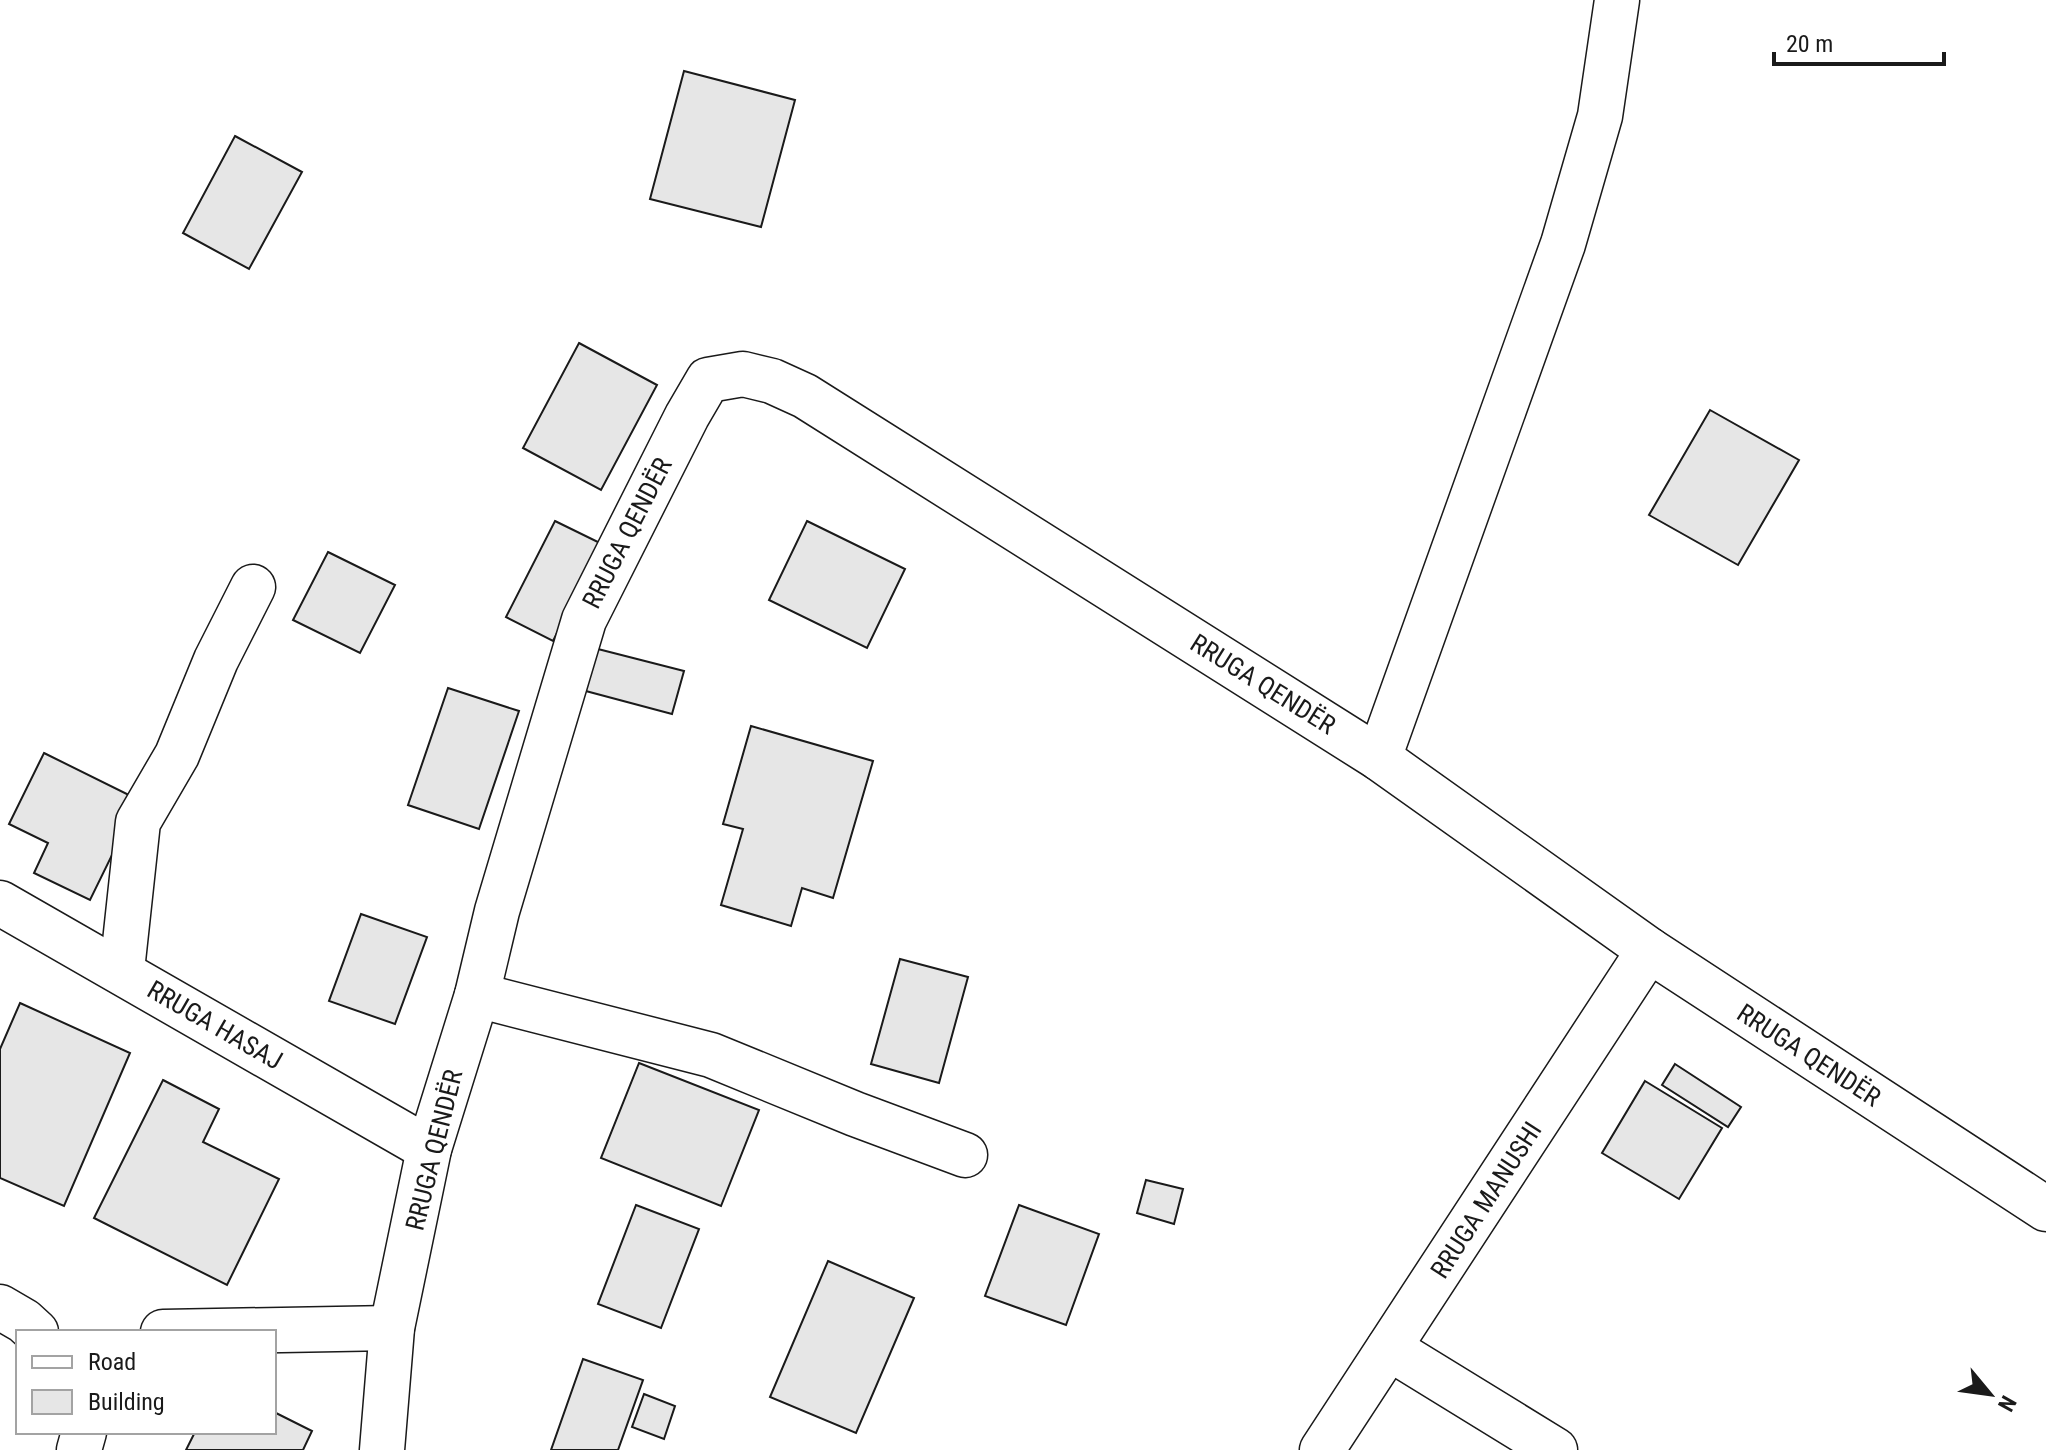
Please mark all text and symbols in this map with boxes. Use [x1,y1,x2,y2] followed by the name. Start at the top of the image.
[1774,16,1944,66] scale bar
[1786,30,1833,58] text: 20 m
[576,453,678,613] street label: RRUGA QENDËR
[1185,628,1341,740] street label: RRUGA QENDËR
[142,974,288,1076] street label: RRUGA HASAJ
[1732,998,1886,1113] street label: RRUGA QENDËR
[400,1066,469,1234] street label: RRUGA QENDËR
[1424,1116,1548,1284] street label: RRUGA MANUSHI
[16,1330,276,1434] legend
[88,1348,136,1376] text: Road
[1950,1354,2030,1434] north arrow
[88,1388,165,1416] text: Building
[1993,1391,2021,1415] text: N

